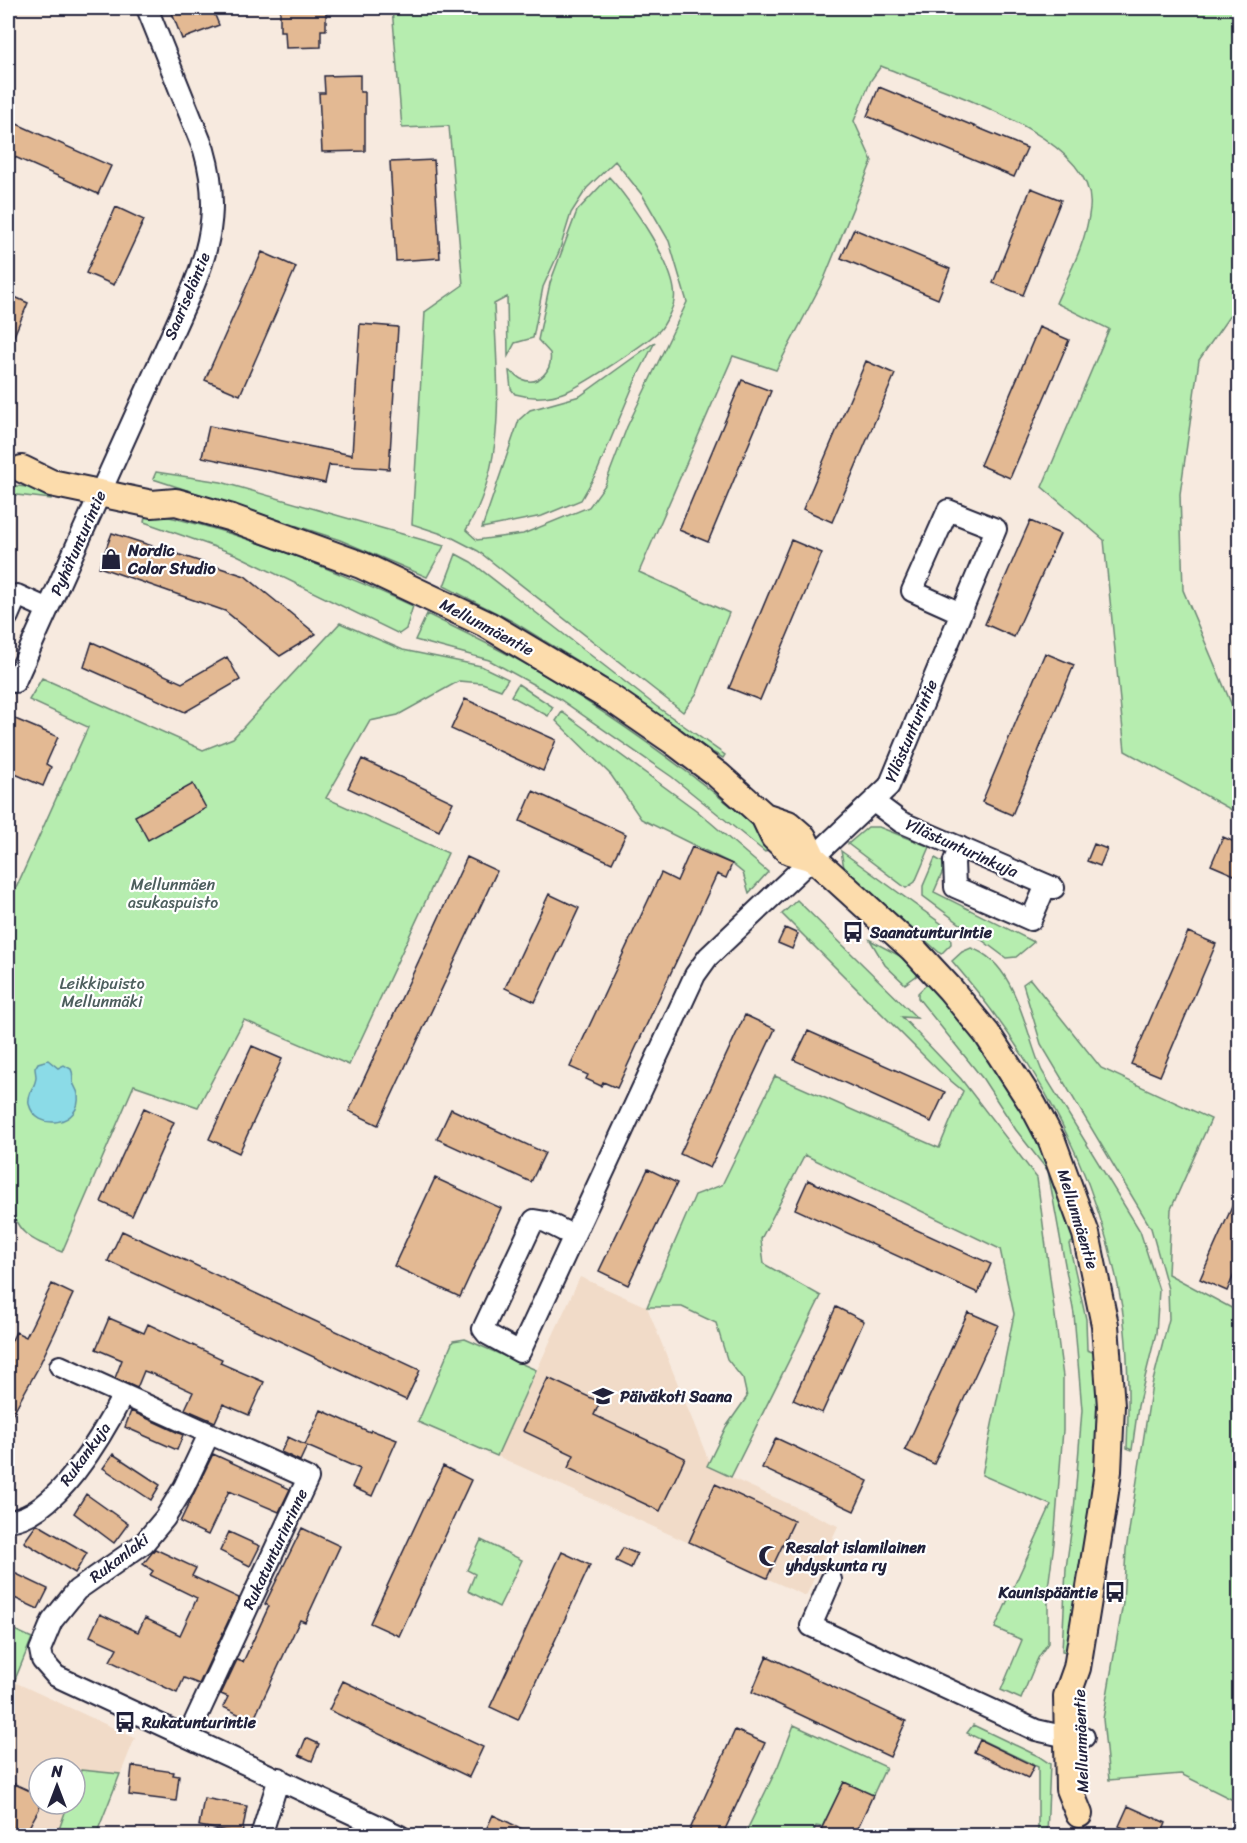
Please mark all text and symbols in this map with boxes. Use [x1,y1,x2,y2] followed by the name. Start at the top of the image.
[155,247,219,344] street label: Saariseläntie
[42,486,114,600] street label: Pyhätunturintie
[127,536,216,583] place label: Nordic Color Studio
[99,547,123,571] shop icon: Nordic Color Studio
[435,590,539,664] street label: Mellunmäentie
[876,675,946,787] street label: Yllästunturintie
[901,810,1024,886] street label: Yllästunturinkuja
[128,870,218,917] park label: Mellunmäen asukaspuisto
[869,918,993,947] place label: Saanatunturintie
[841,920,865,944] bus stop icon: Saanatunturintie
[59,969,145,1016] park label: Leikkipuisto Mellunmäki
[1049,1165,1107,1273] street label: Mellunmäentie
[620,1382,733,1411] place label: Päiväkoti Saana
[591,1384,615,1408] school or university icon: Päiväkoti Saana
[52,1416,118,1492] street label: Rukankuja
[234,1484,316,1614] street label: Rukatunturinrinne
[83,1525,156,1590] street label: Rukanlaki
[785,1533,926,1580] place label: Resalat islamilainen yhdyskunta ry
[757,1544,781,1568] mosque icon: Resalat islamilainen yhdyskunta ry
[997,1578,1099,1607] place label: Kaunispääntie
[1103,1580,1127,1604] bus stop icon: Kaunispääntie
[1065,1689,1097,1793] street label: Mellunmäentie
[141,1708,257,1737] place label: Rukatunturintie
[113,1710,137,1734] bus stop icon: Rukatunturintie
[27,1756,87,1816] north arrow
[50,1757,63,1786] text: N

